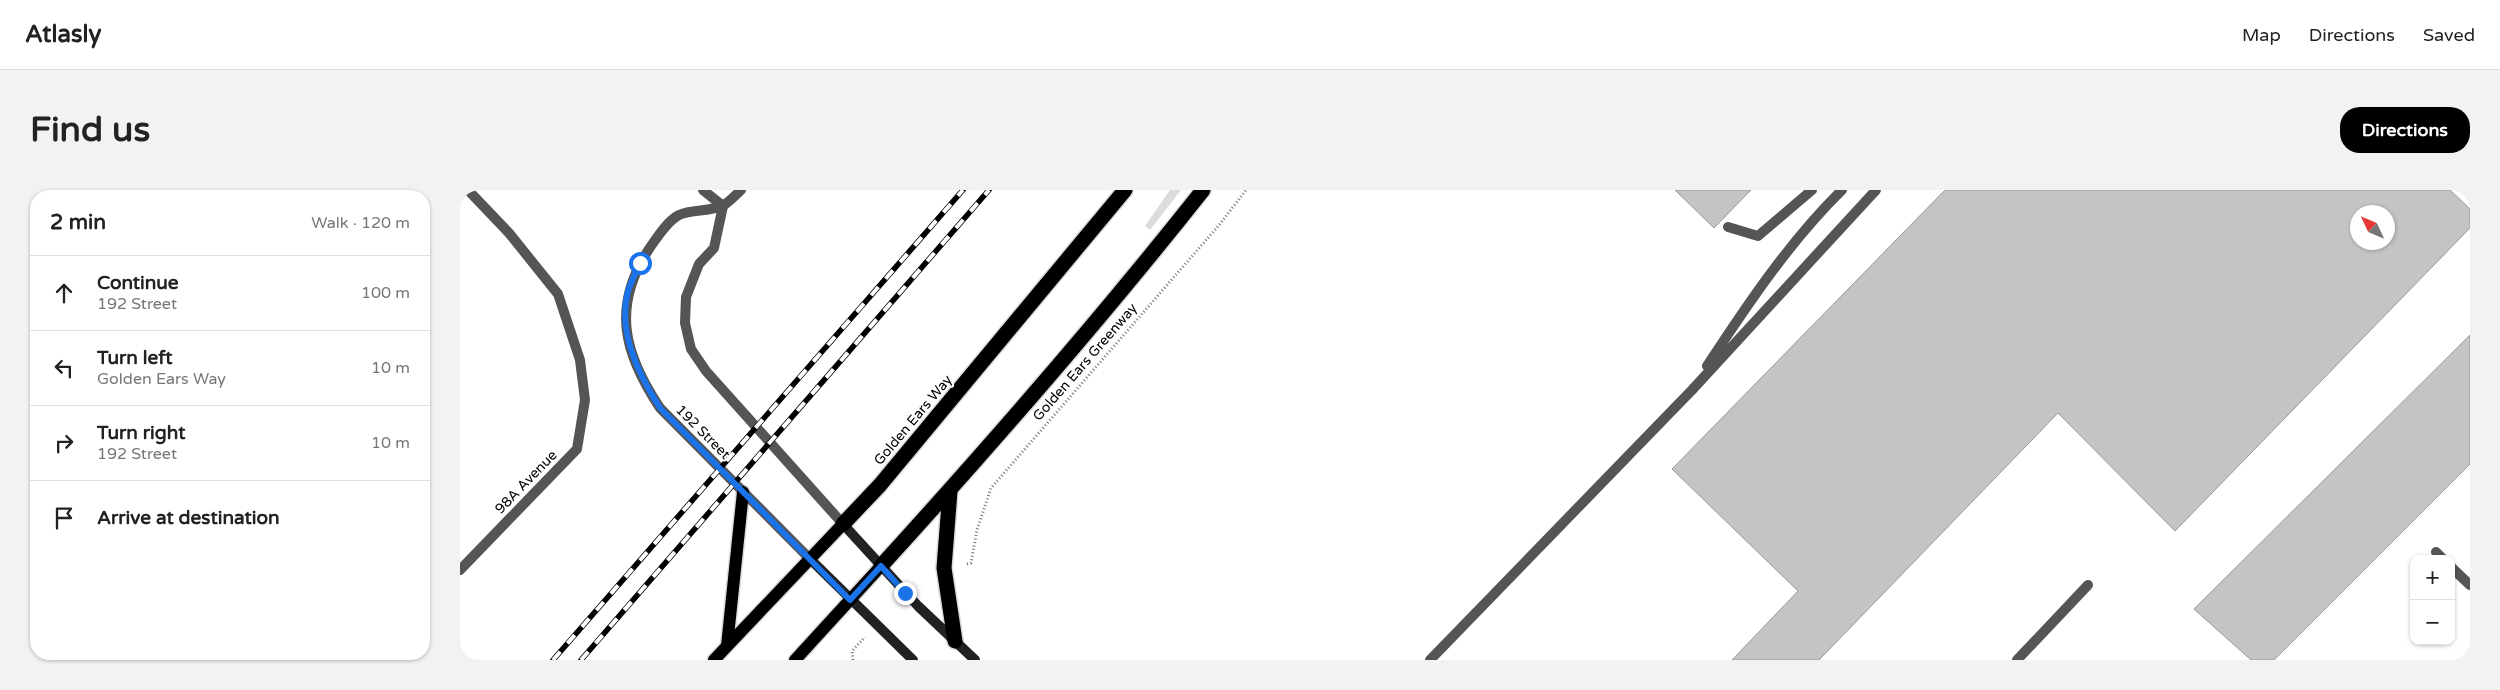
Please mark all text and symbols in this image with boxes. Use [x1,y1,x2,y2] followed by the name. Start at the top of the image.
[25,20,101,49] text: Atlasly
[2242,24,2281,46] text: Map
[2309,24,2395,46] text: Directions
[2423,24,2475,46] text: Saved
[2340,107,2470,153] button: Directions
[30,109,150,151] text: Find us
[2350,205,2395,250] north arrow
[50,210,106,235] text: 2 min
[311,213,410,233] text: Walk · 120 m
[629,252,652,275] route start
[97,272,179,294] text: Continue
[50,279,78,307] icon: ahead
[361,283,410,303] text: 100 m
[97,294,177,314] text: 192 Street
[1029,299,1141,424] street label: Golden Ears Greenway
[97,347,173,369] text: Turn left
[50,354,78,382] icon: left
[371,358,410,378] text: 10 m
[97,369,226,389] text: Golden Ears Way
[870,371,956,469] street label: Golden Ears Way
[672,401,734,463] street label: 192 Street
[97,422,185,444] text: Turn right
[50,429,78,457] icon: right
[371,433,410,453] text: 10 m
[97,444,177,464] text: 192 Street
[491,447,561,517] street label: 98A Avenue
[50,504,78,532] icon: arrive
[97,507,280,529] text: Arrive at destination
[2410,555,2455,645] map controls
[2410,555,2455,600] button: +
[894,582,917,605] route end
[2410,600,2455,645] button: −

